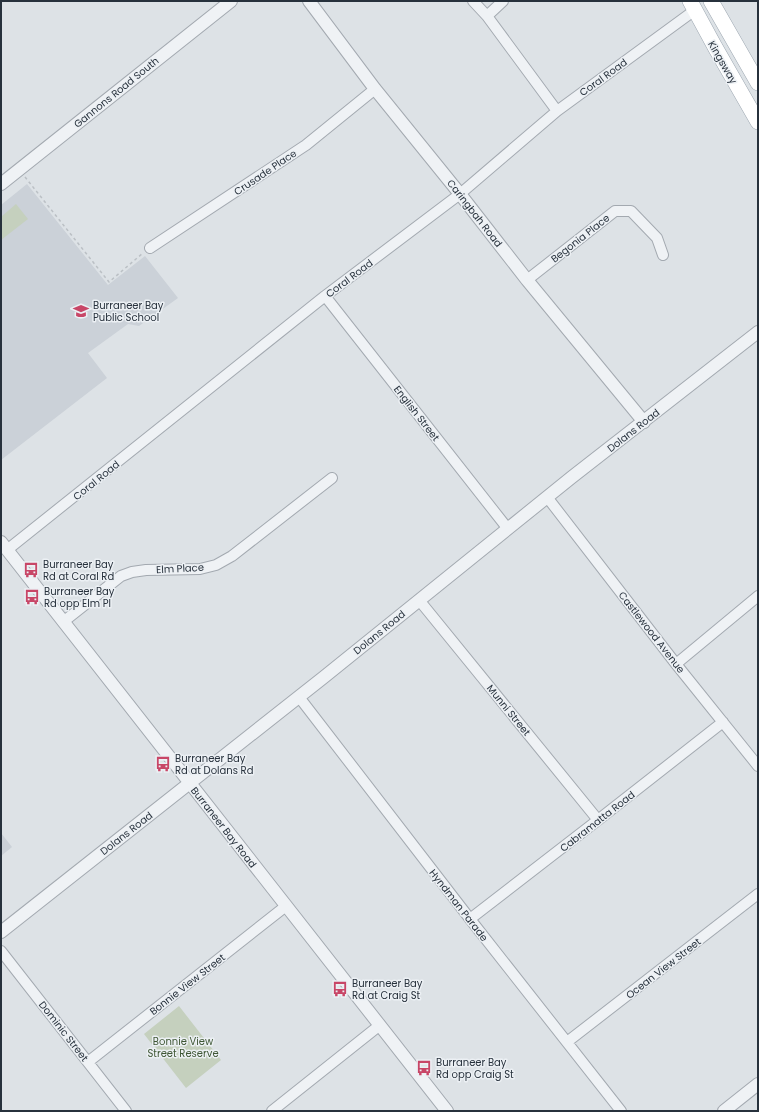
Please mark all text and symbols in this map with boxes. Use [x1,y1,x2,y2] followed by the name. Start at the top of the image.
[704,38,741,87] street label: Kingsway
[71,53,162,131] street label: Gannons Road South
[576,55,630,100] street label: Coral Road
[231,146,300,199] street label: Crusade Place
[443,176,506,250] street label: Caringbah Road
[548,211,613,266] street label: Begonia Place
[323,256,376,301] street label: Coral Road
[93,298,164,325] place label: Burraneer Bay Public School
[72,302,90,320] school or university icon: Burraneer Bay Public School
[390,382,443,445] street label: English Street
[604,405,663,456] street label: Dolans Road
[70,457,123,504] street label: Coral Road
[43,557,114,584] place label: Burraneer Bay Rd at Coral Rd
[156,560,204,577] street label: Elm Place
[22,561,40,579] bus stop icon: Burraneer Bay Rd at Coral Rd
[44,584,115,611] place label: Burraneer Bay Rd opp Elm Pl
[23,588,41,606] bus stop icon: Burraneer Bay Rd opp Elm Pl
[615,588,688,676] street label: Castlewood Avenue
[350,607,409,658] street label: Dolans Road
[483,681,534,739] street label: Munni Street
[175,751,253,778] place label: Burraneer Bay Rd at Dolans Rd
[154,755,172,773] bus stop icon: Burraneer Bay Rd at Dolans Rd
[187,784,260,871] street label: Burraneer Bay Road
[557,787,638,855] street label: Cabramatta Road
[97,808,156,859] street label: Dolans Road
[426,866,492,945] street label: Hyndman Parade
[623,934,704,1002] street label: Ocean View Street
[146,950,229,1019] street label: Bonnie View Street
[352,976,423,1003] place label: Burraneer Bay Rd at Craig St
[331,980,349,998] bus stop icon: Burraneer Bay Rd at Craig St
[35,998,92,1065] street label: Dominic Street
[147,1034,219,1061] park label: Bonnie View Street Reserve
[436,1055,514,1082] place label: Burraneer Bay Rd opp Craig St
[415,1059,433,1077] bus stop icon: Burraneer Bay Rd opp Craig St

